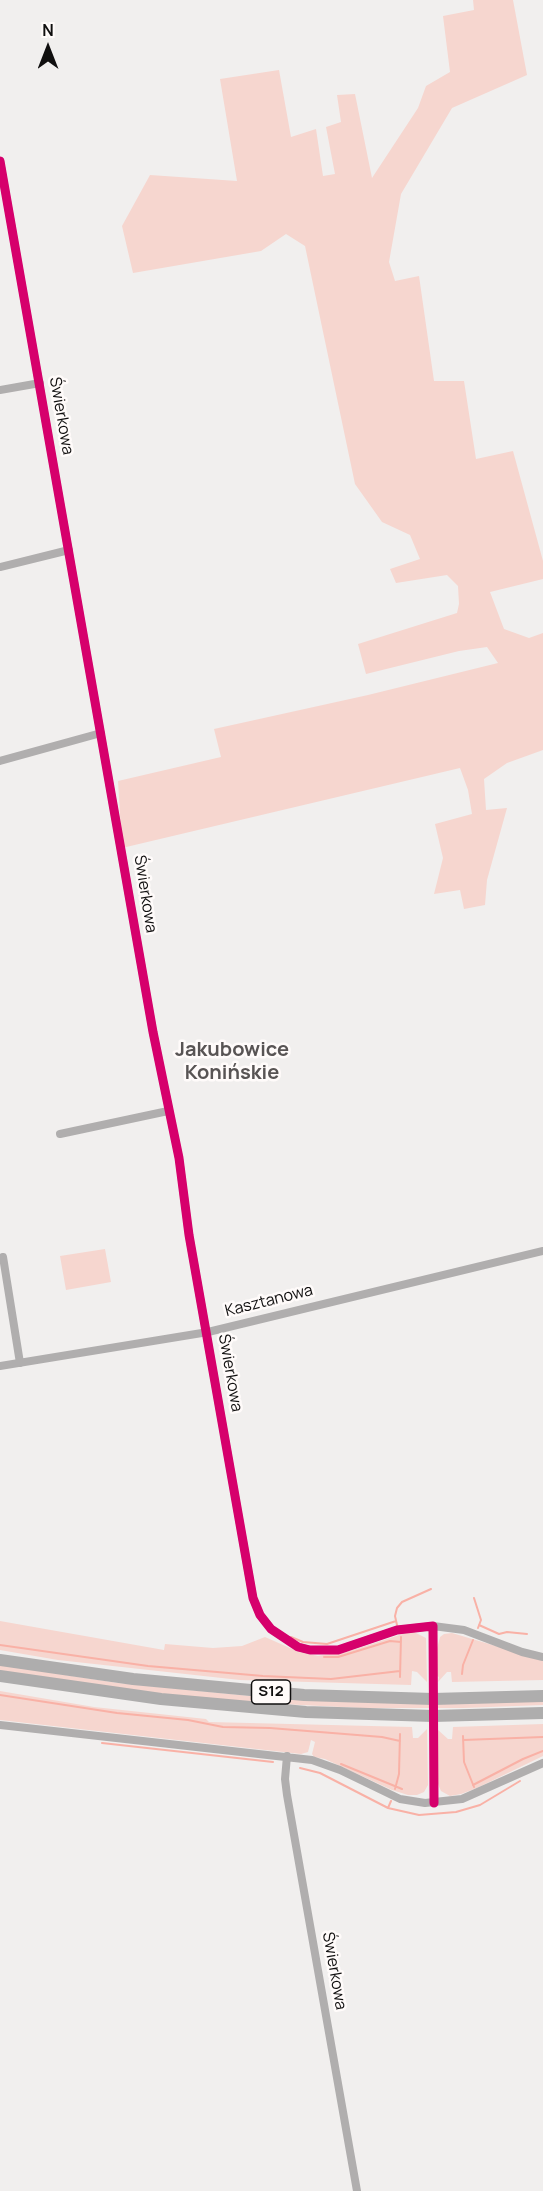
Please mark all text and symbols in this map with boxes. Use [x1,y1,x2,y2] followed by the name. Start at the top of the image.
[18,18,78,78] north arrow
[42,19,54,41] text: N
[45,376,77,456] street label: Świerkowa
[129,854,161,934] street label: Świerkowa
[175,1038,289,1085] district label: Jakubowice Konińskie
[223,1281,315,1321] street label: Kasztanowa
[214,1333,246,1413] street label: Świerkowa
[252,1680,290,1704] road number: S12
[318,1931,350,2011] street label: Świerkowa

